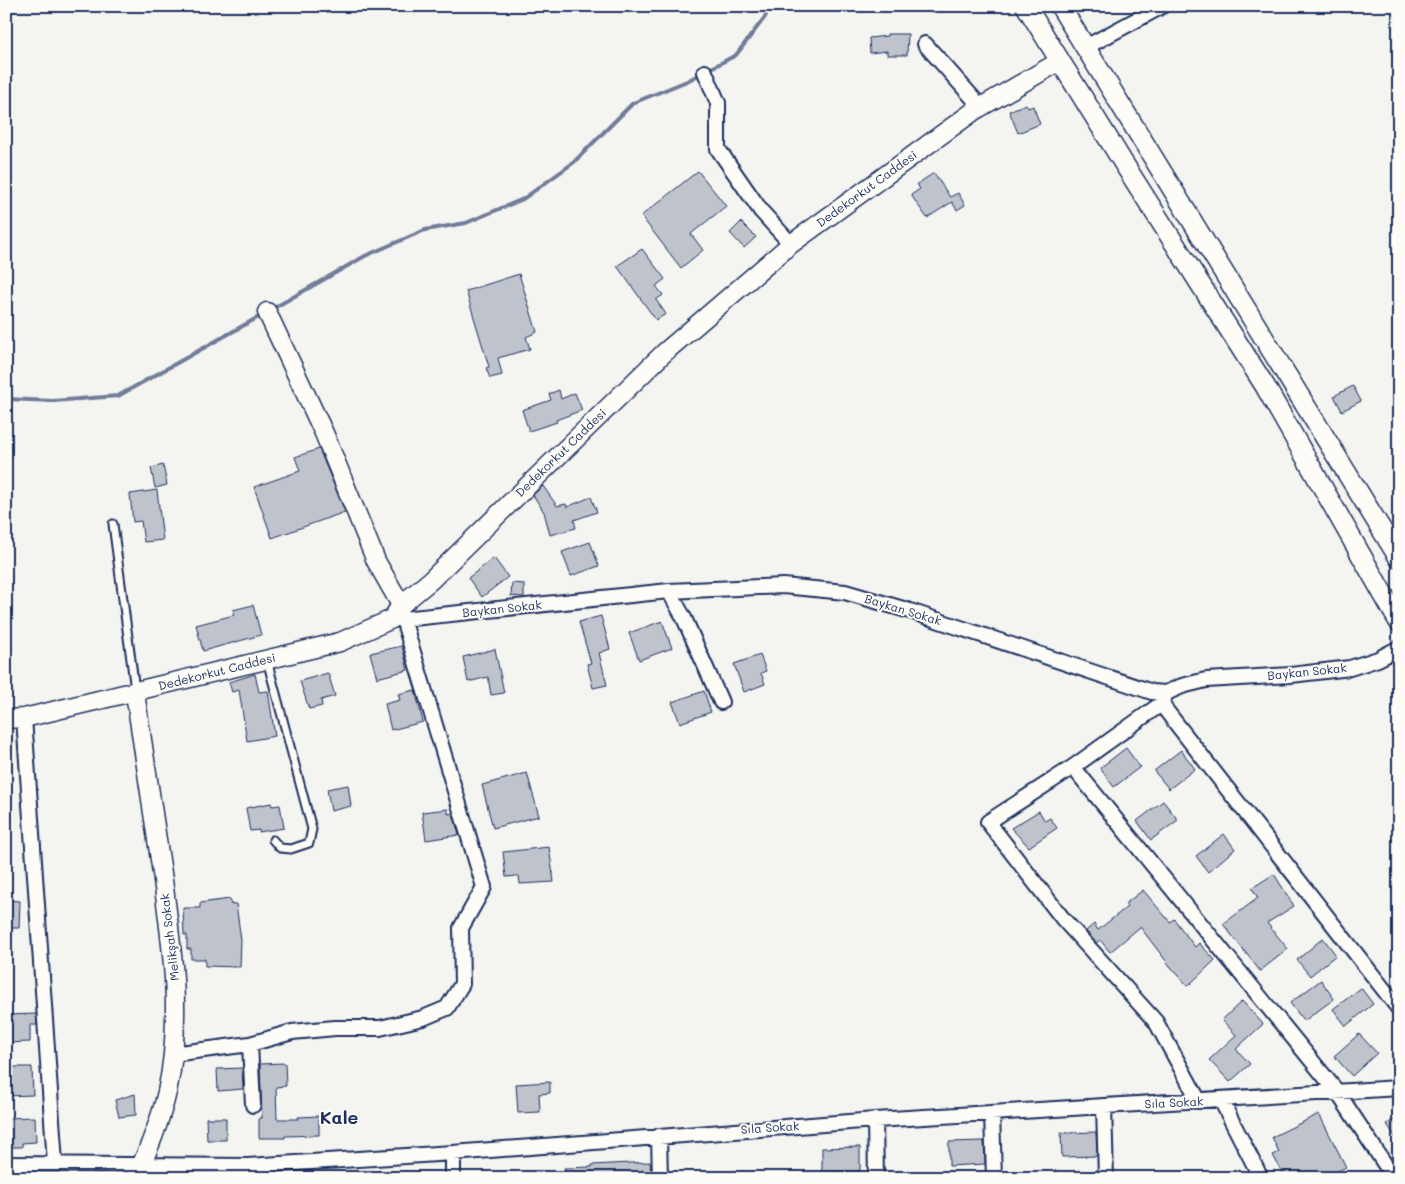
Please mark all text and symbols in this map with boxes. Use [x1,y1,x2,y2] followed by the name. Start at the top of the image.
[813,146,920,230] street label: Dedekorkut Caddesi
[511,405,609,500] street label: Dedekorkut Caddesi
[863,590,944,628] street label: Baykan Sokak
[461,596,542,620] street label: Baykan Sokak
[156,649,277,693] street label: Dedekorkut Caddesi
[1266,659,1347,683] street label: Baykan Sokak
[156,892,182,982] street label: Melikşah Sokak
[1144,1092,1204,1112] street label: Sıla Sokak
[320,1105,359,1129] district label: Kale
[740,1117,800,1137] street label: Sıla Sokak

